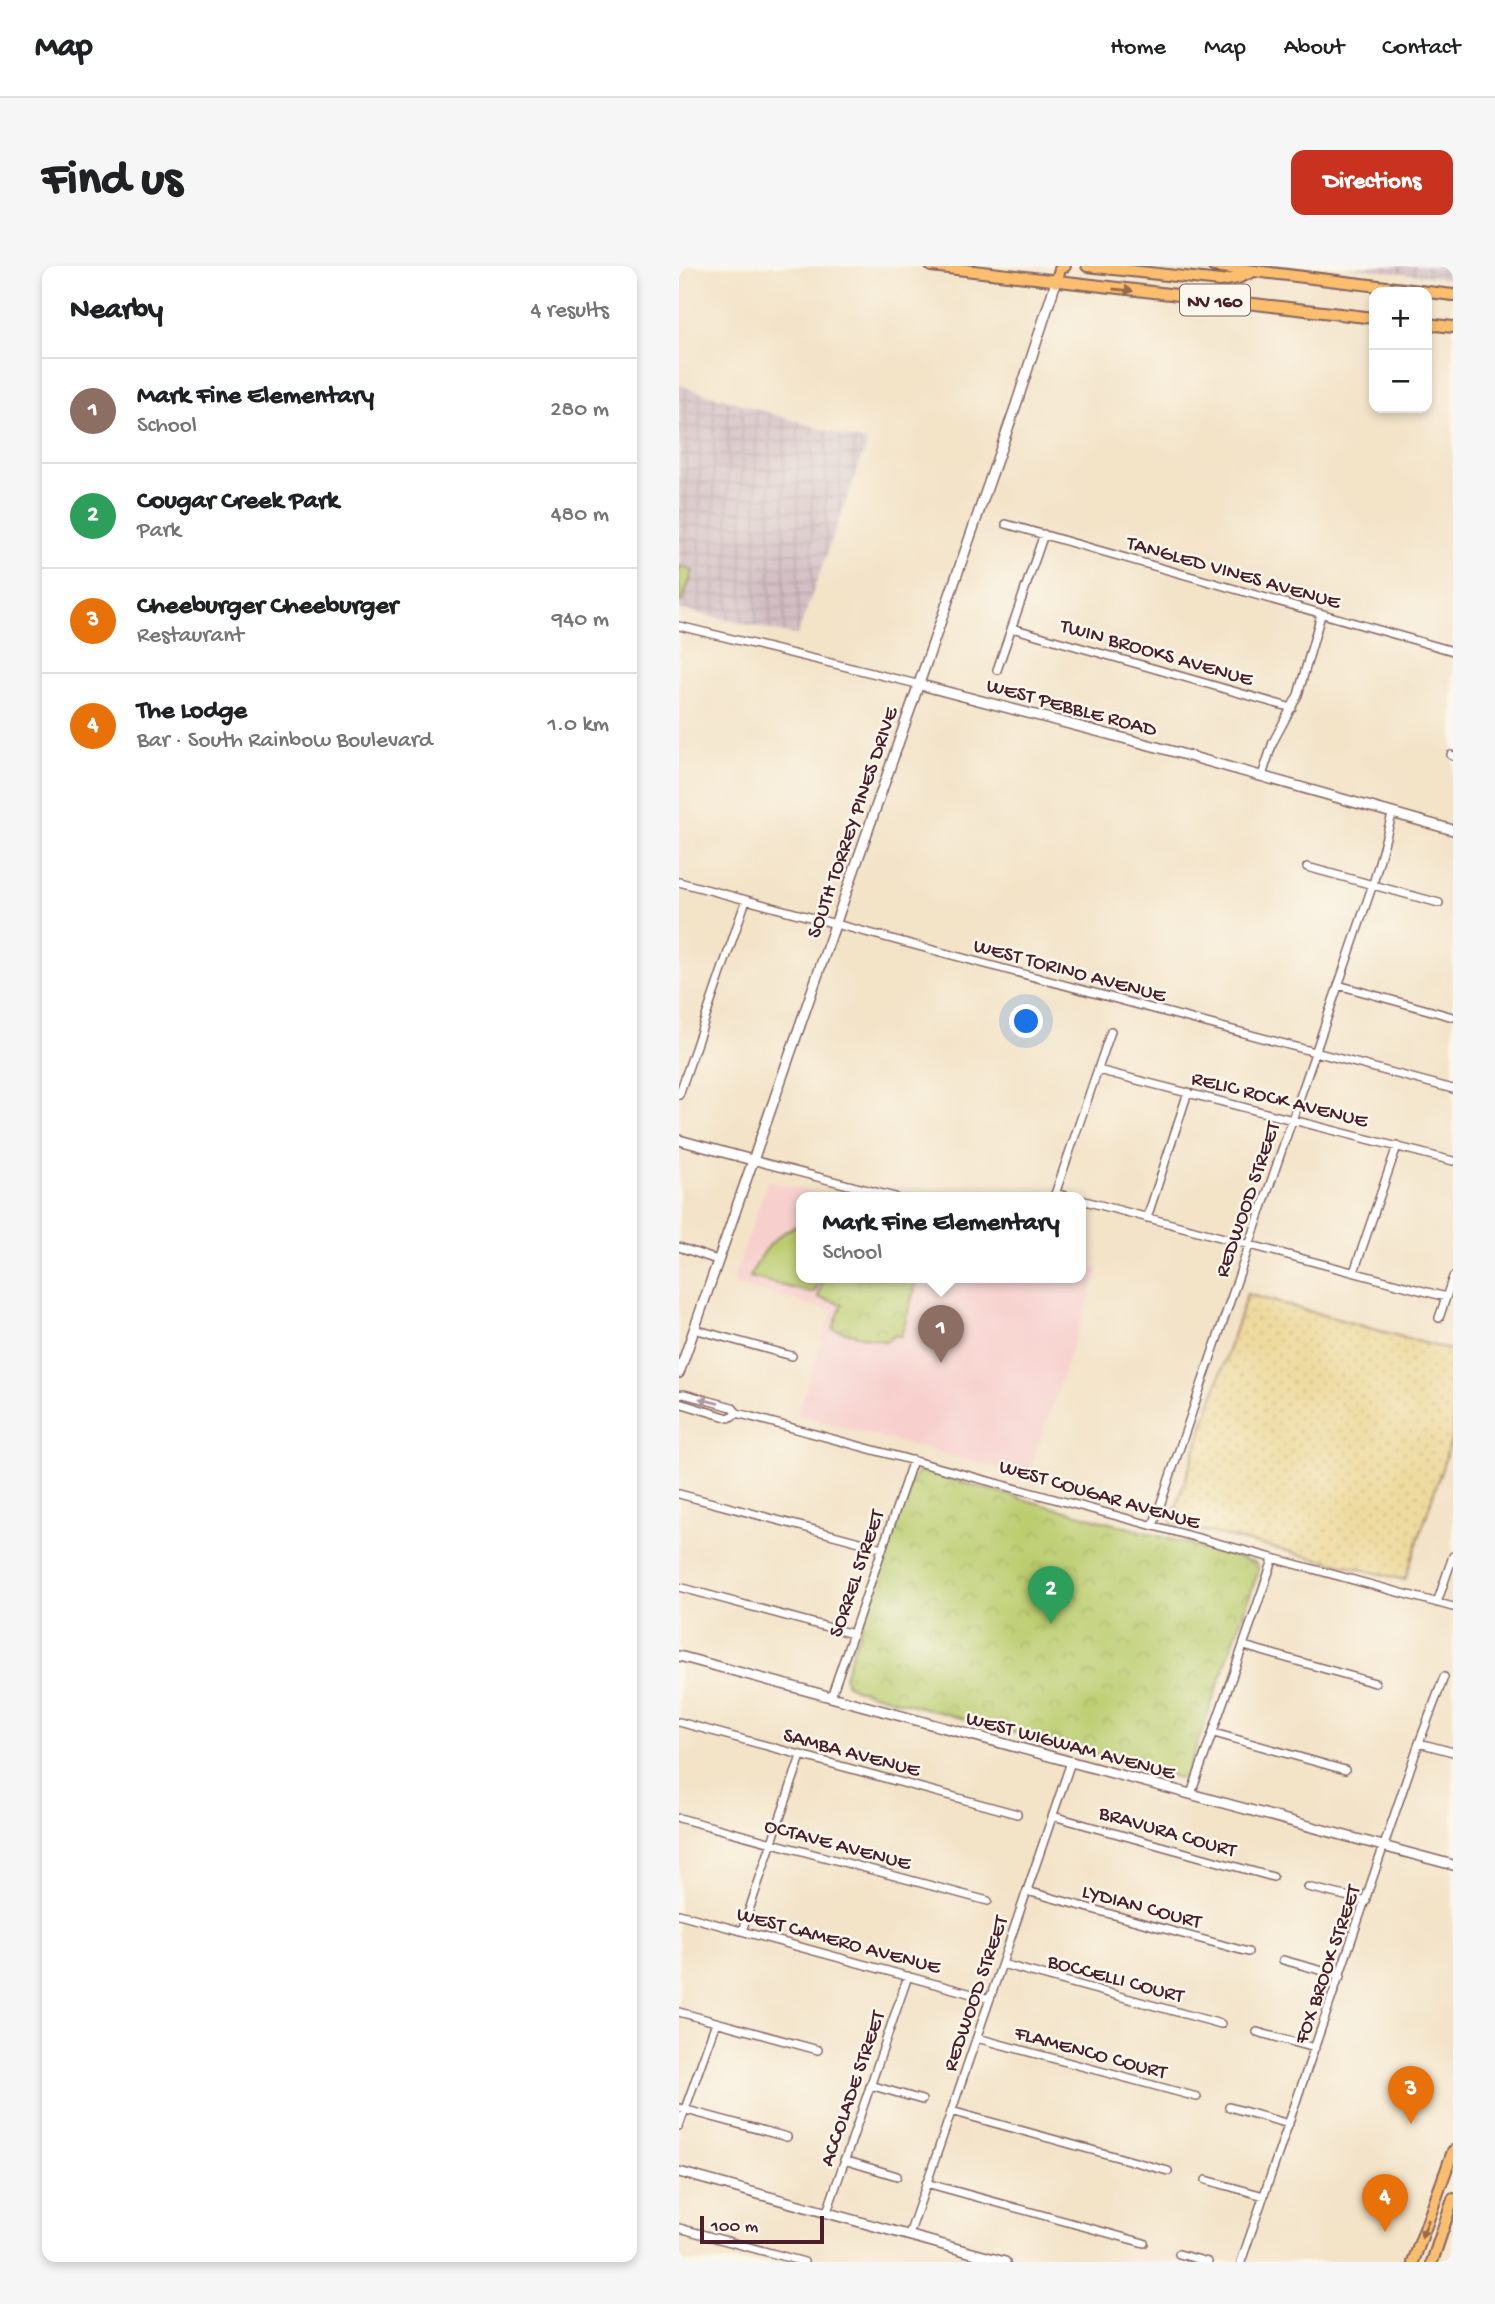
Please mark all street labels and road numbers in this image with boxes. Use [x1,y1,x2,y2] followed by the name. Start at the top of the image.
[1180,284,1250,316] road number: NV 160
[1122,532,1344,617] street label: TANGLED VINES AVENUE
[1056,615,1256,694] street label: TWIN BROOKS AVENUE
[983,675,1159,744] street label: WEST PEBBLE ROAD
[803,703,906,942] street label: SOUTH TORREY PINES DRIVE
[970,935,1169,1010] street label: WEST TORINO AVENUE
[1188,1067,1371,1136] street label: RELIC ROCK AVENUE
[1211,1118,1288,1281] street label: REDWOOD STREET
[996,1456,1203,1537] street label: WEST COUGAR AVENUE
[825,1506,892,1641] street label: SORREL STREET
[963,1707,1178,1788] street label: WEST WIGWAM AVENUE
[780,1724,923,1785] street label: SAMBA AVENUE
[1095,1802,1239,1865] street label: BRAVURA COURT
[761,1815,914,1878] street label: OCTAVE AVENUE
[1079,1880,1204,1937] street label: LYDIAN COURT
[1290,1882,1368,2049] street label: FOX BROOK STREET
[734,1903,944,1982] street label: WEST CAMERO AVENUE
[939,1912,1016,2075] street label: REDWOOD STREET
[1043,1950,1187,2011] street label: BOCCELLI COURT
[816,2007,893,2170] street label: ACCOLADE STREET
[1010,2022,1170,2087] street label: FLAMENCO COURT

